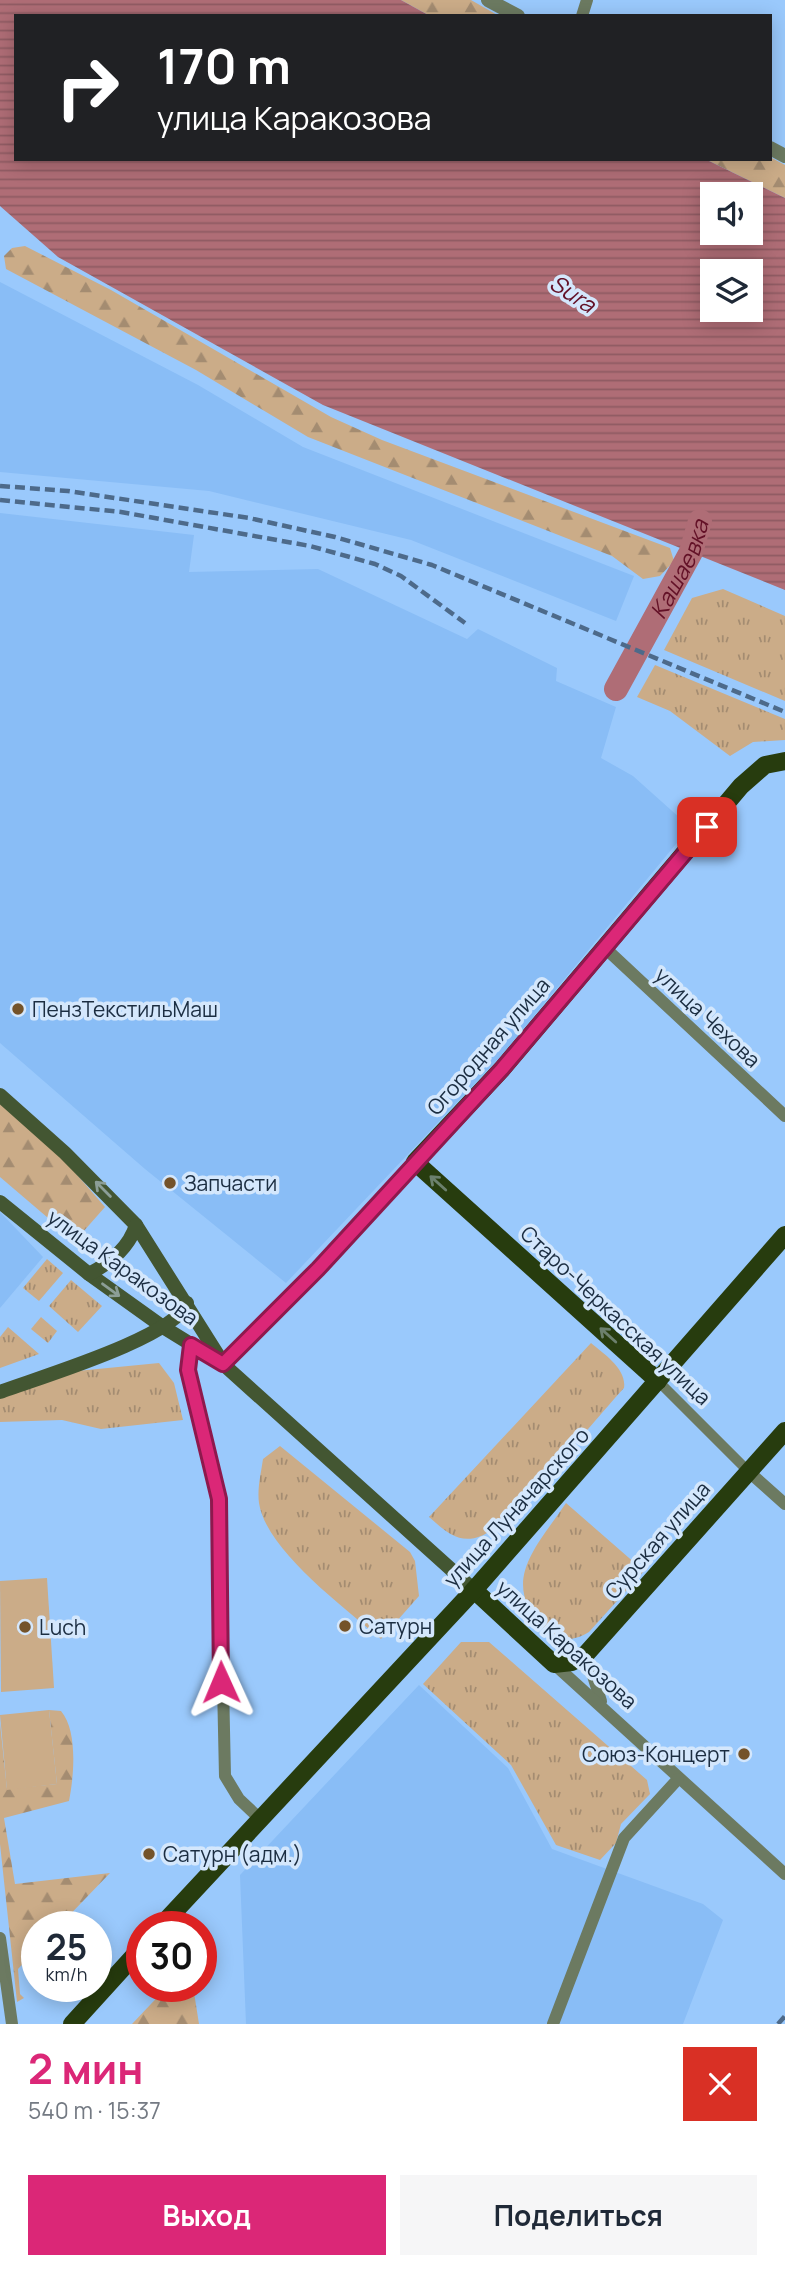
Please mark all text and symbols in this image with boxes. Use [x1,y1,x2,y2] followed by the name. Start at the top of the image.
[157,32,291,99] text: 170 m
[42,42,133,133] icon: right
[157,96,432,140] text: улица Каракозова
[700,182,763,322] map controls
[700,182,763,245] button: sound
[700,259,763,322] button: layers
[544,266,603,320] water label: Sura
[642,515,716,624] water label: Кашаевка
[677,797,737,857] pin
[688,808,726,846] icon: arrive
[649,961,767,1073] street label: улица Чехова
[420,971,556,1121] street label: Огородная улица
[32,995,218,1023] place label: ПензТекстильМаш
[10,1001,26,1017] marker: ПензТекстильМаш
[184,1169,277,1197] place label: Запчасти
[162,1175,178,1191] marker: Запчасти
[430,1175,448,1191] one-way arrow
[95,1181,112,1198] one-way arrow
[42,1203,204,1331] street label: улица Каракозова
[515,1219,717,1411] street label: Старо-Черкасская улица
[101,1283,120,1297] one-way arrow
[599,1327,617,1343] one-way arrow
[437,1421,595,1593] street label: улица Луначарского
[598,1475,716,1605] street label: Сурская улица
[491,1573,643,1715] street label: улица Каракозова
[359,1612,432,1640] place label: Сатурн
[39,1613,86,1641] place label: Luch
[337,1618,353,1634] marker: Сатурн
[17,1619,33,1635] marker: Luch
[184,1645,258,1719] position arrow
[582,1740,730,1768] place label: Союз-Концерт
[736,1746,752,1762] marker: Союз-Концерт
[163,1840,302,1868] place label: Сатурн (адм.)
[141,1846,157,1862] marker: Сатурн (адм.)
[126,1911,217,2002] speed limit sign: 30
[46,1923,87,1971] text: 25
[46,1962,87,1986] text: km/h
[28,2039,144,2097] text: 2 мин
[683,2047,757,2121] button: close
[28,2094,161,2126] text: 540 m · 15:37
[28,2175,386,2255] button: Выход
[400,2175,757,2255] button: Поделиться

